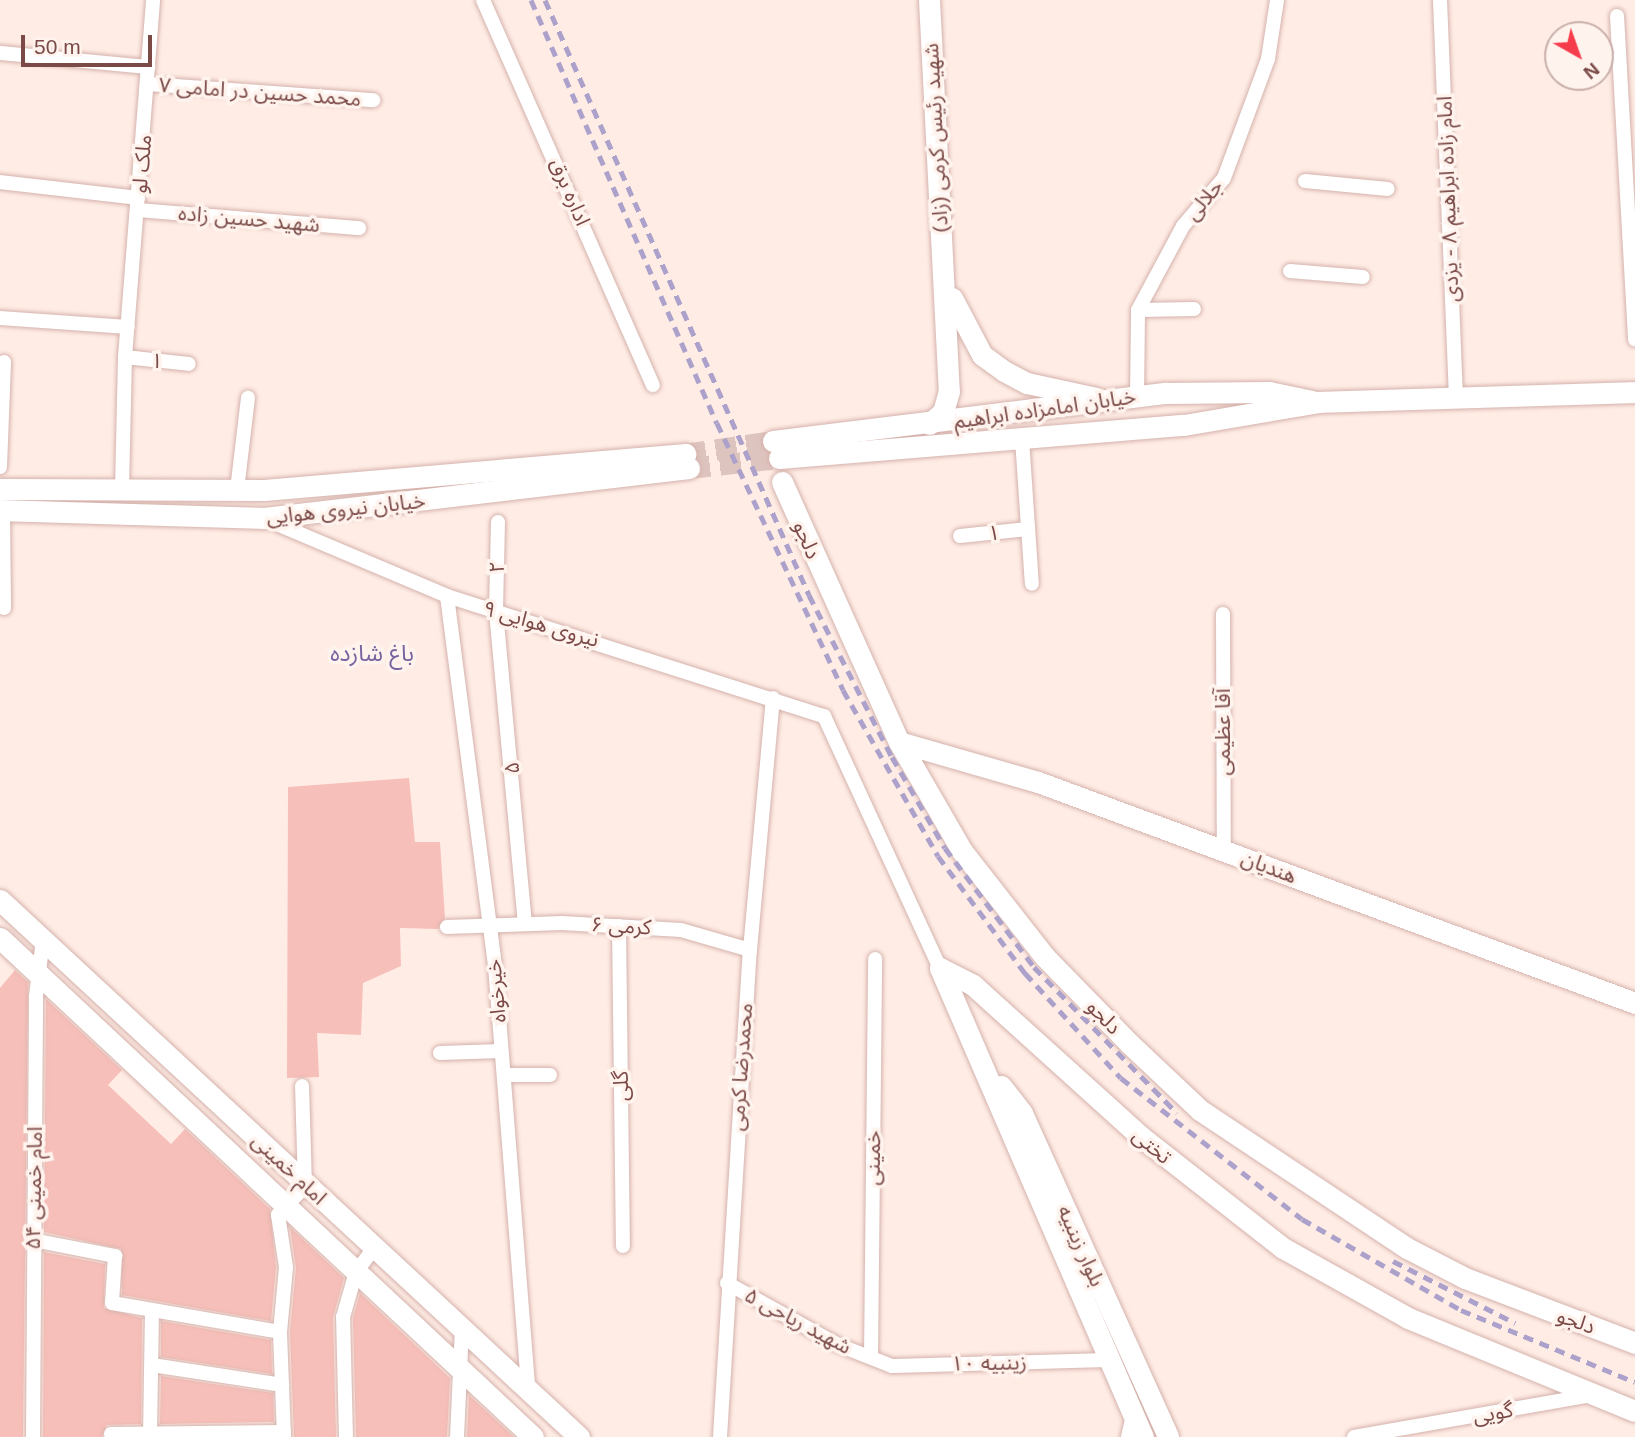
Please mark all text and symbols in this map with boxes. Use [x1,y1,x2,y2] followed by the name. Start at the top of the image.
[24,21,156,65] scale bar
[1544,21,1614,91] north arrow
[34,35,81,58] text: 50 m
[918,43,954,233] street label: شهید رئیس کرمی (زاد)
[1580,58,1604,83] text: N
[158,72,362,112] street label: ۷ محمد حسین در امامی
[1432,96,1464,302] street label: امام زاده ابراهیم ۸ - یزدی
[127,134,157,194] street label: ملک لو
[545,154,595,230] street label: اداره برق
[1180,174,1228,226] street label: جلالی
[177,200,321,238] street label: شهید حسین زاده
[150,348,164,374] street label: ۱
[952,384,1138,434] street label: خیابان امامزاده ابراهیم
[265,488,427,530] street label: خیابان نیروی هوایی
[788,517,826,563] street label: دلجو
[987,520,1001,546] street label: ۱
[484,561,510,573] street label: ۲
[480,595,602,653] street label: نیروی هوایی ۹
[330,639,414,667] district label: باغ شازده
[1210,688,1236,776] street label: آقا عظیمی
[499,761,525,775] street label: ۵
[1238,845,1300,889] street label: هندیان
[590,912,652,940] street label: کرمی ۶
[481,958,511,1024] street label: خیرخواه
[1081,994,1127,1040] street label: دلجو
[724,1002,758,1132] street label: محمدرضا کرمی
[608,1071,634,1101] street label: گلی
[1127,1123,1177,1169] street label: تختی
[20,1126,48,1250] street label: امام خمینی ۵۴
[246,1128,332,1210] street label: امام خمینی
[860,1130,886,1186] street label: خمینی
[1052,1202,1110,1290] street label: بلوار زینبیه
[740,1282,856,1360] street label: ۵ شهید ریاحی
[1553,1303,1599,1339] street label: دلجو
[951,1350,1027,1376] street label: زینبیه ۱۰
[1471,1397,1515,1429] street label: گویی

